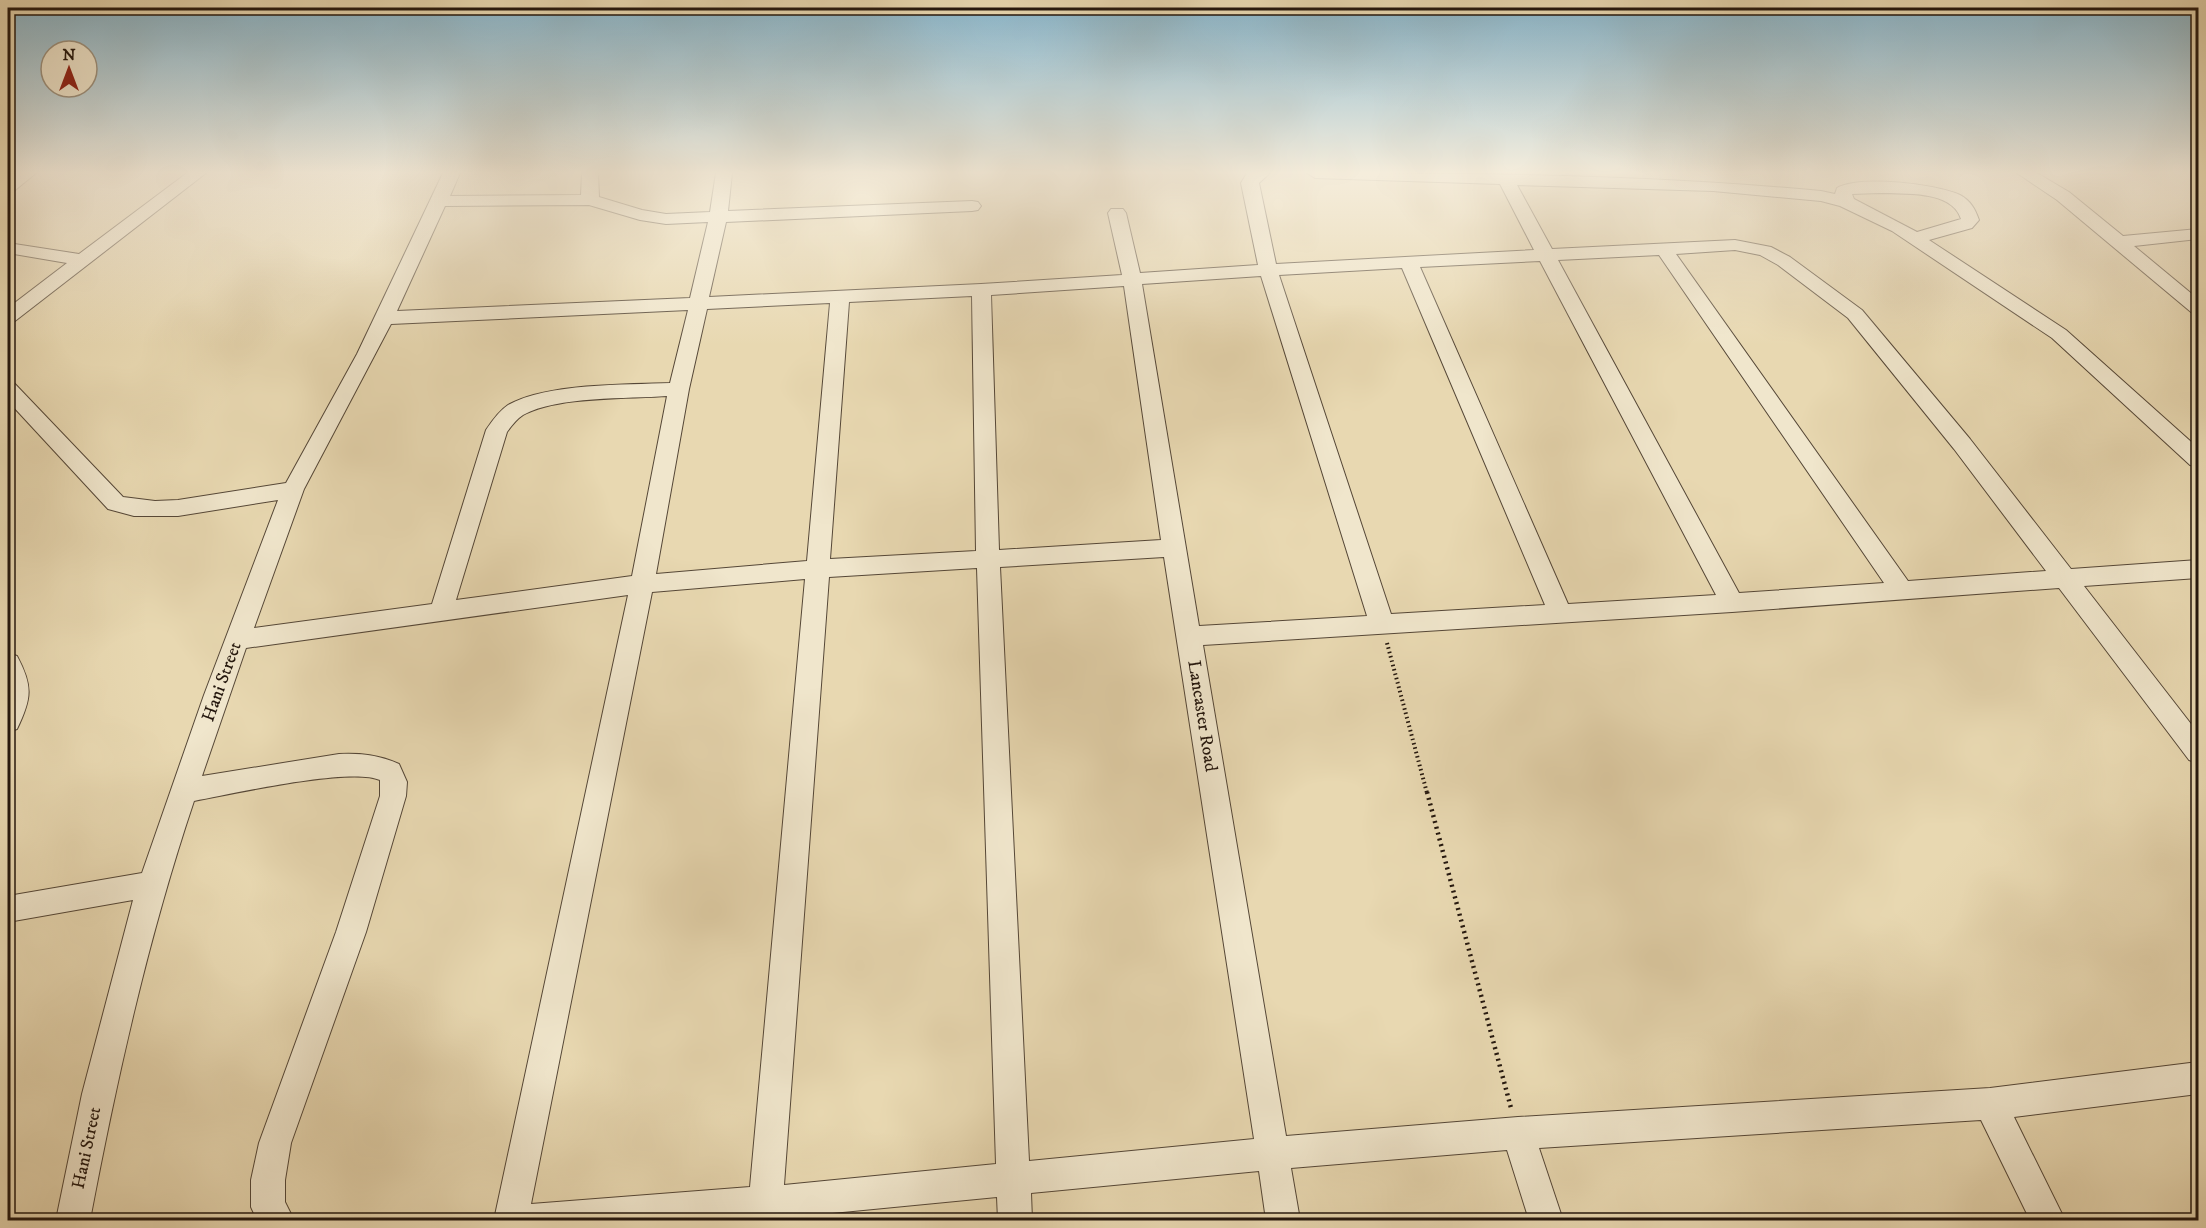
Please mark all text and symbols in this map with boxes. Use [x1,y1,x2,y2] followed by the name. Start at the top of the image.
[39,39,99,99] north arrow
[62,45,76,65] text: N
[197,639,247,725] street label: Hani Street
[1182,659,1222,773] street label: Lancaster Road
[68,1105,106,1191] street label: Hani Street

